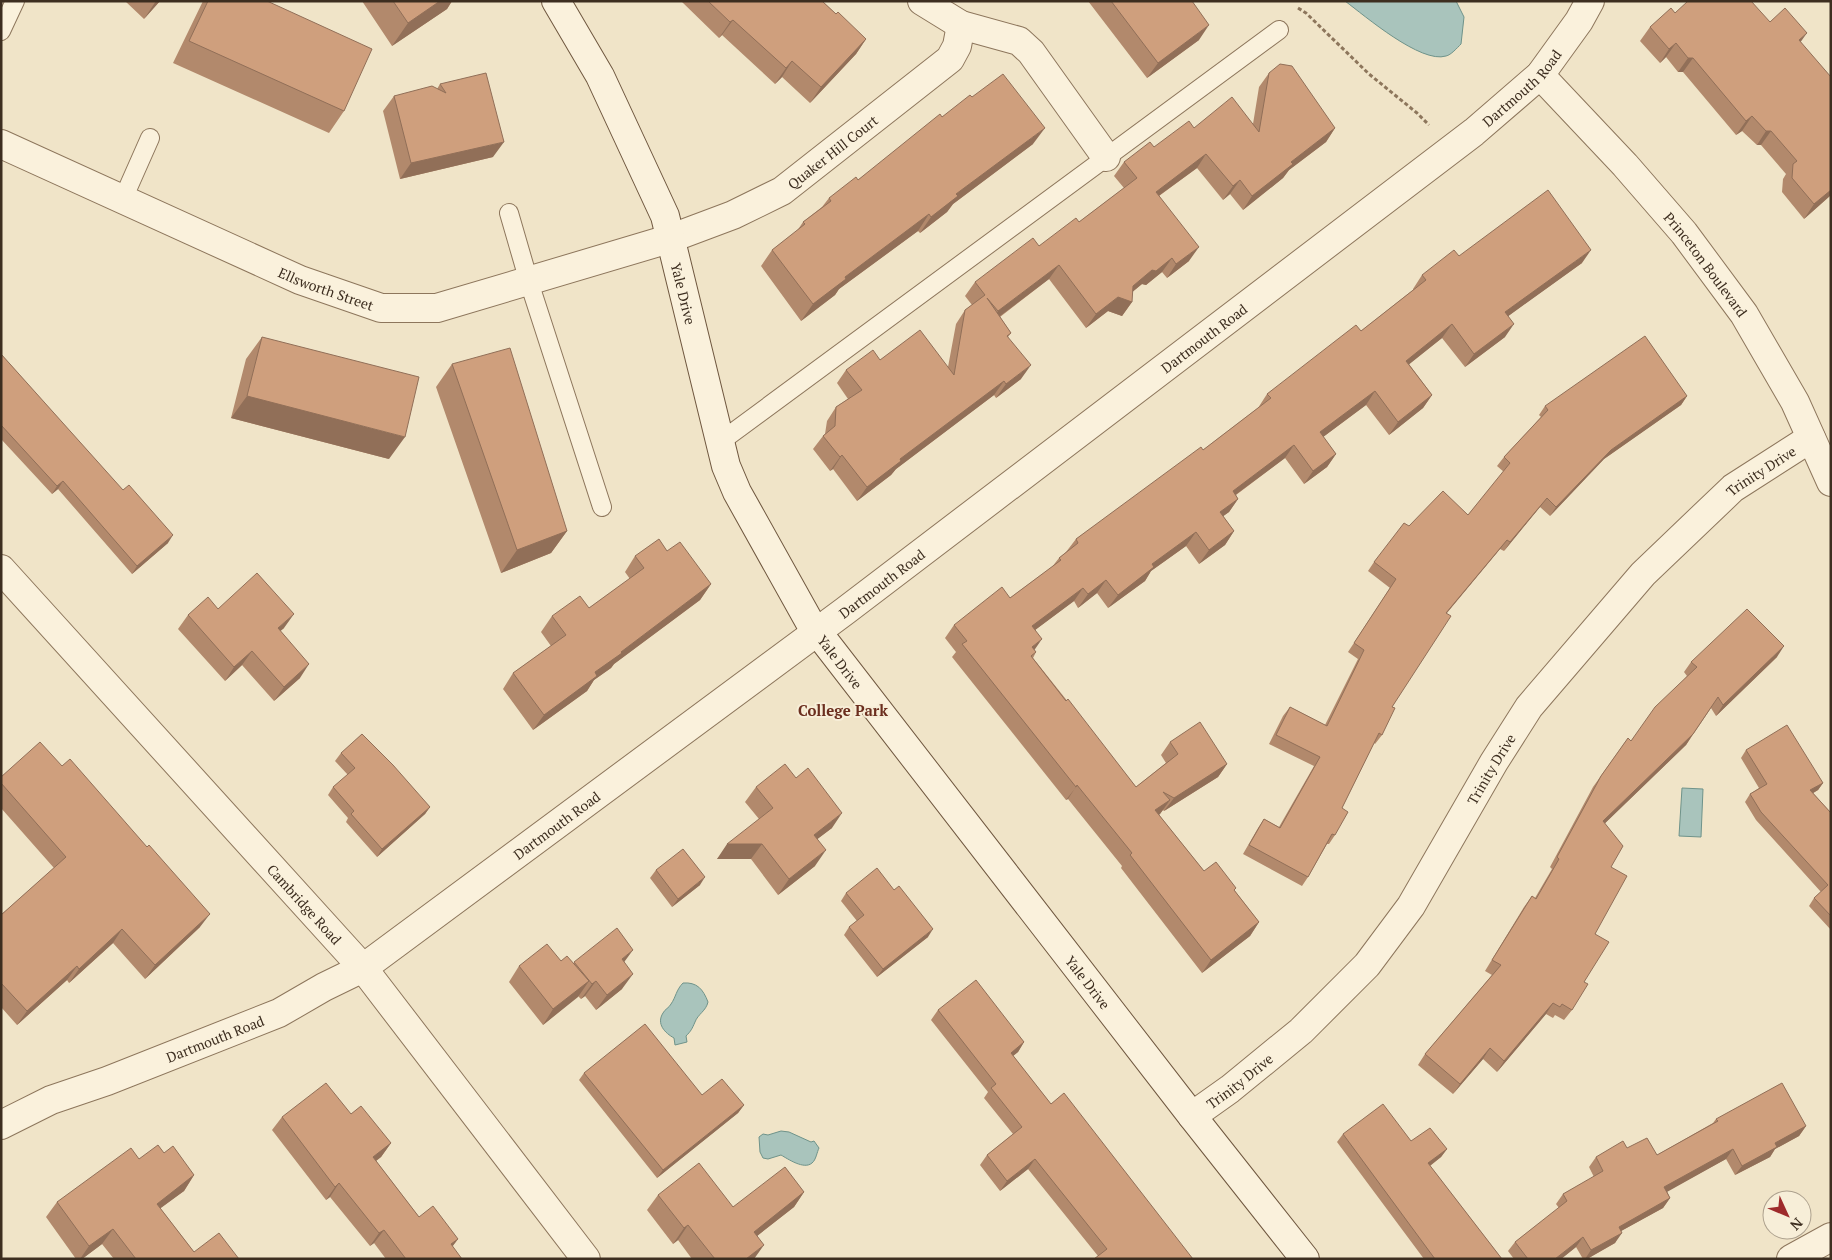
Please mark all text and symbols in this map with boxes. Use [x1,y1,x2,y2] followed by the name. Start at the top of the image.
[1478,45,1565,130] street label: Dartmouth Road
[783,110,882,193] street label: Quaker Hill Court
[1660,208,1752,321] street label: Princeton Boulevard
[667,261,701,326] street label: Yale Drive
[276,262,377,315] street label: Ellsworth Street
[1157,299,1251,377] street label: Dartmouth Road
[1721,441,1799,500] street label: Trinity Drive
[835,544,929,622] street label: Dartmouth Road
[814,631,867,692] street label: Yale Drive
[798,700,888,720] district label: College Park
[1462,730,1519,808] street label: Trinity Drive
[509,786,604,863] street label: Dartmouth Road
[263,859,346,948] street label: Cambridge Road
[1061,951,1115,1013] street label: Yale Drive
[163,1010,267,1066] street label: Dartmouth Road
[1202,1049,1276,1113] street label: Trinity Drive
[1762,1190,1812,1240] north arrow
[1786,1214,1807,1235] text: N

